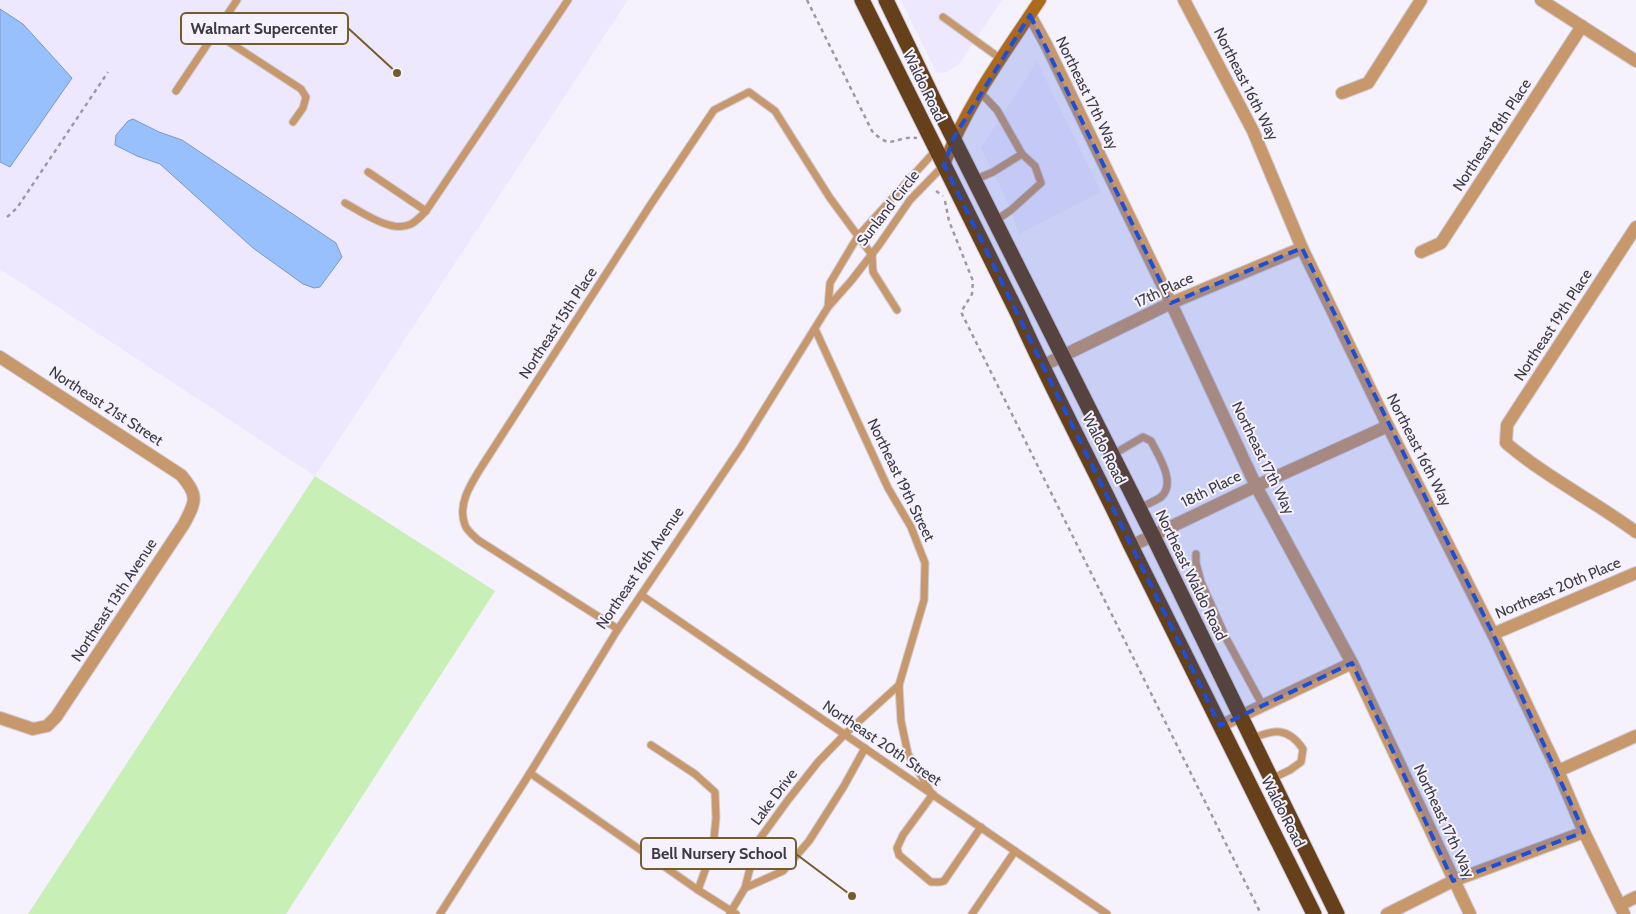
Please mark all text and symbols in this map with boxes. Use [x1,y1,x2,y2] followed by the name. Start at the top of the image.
[181,13,348,44] callout: Walmart Supercenter
[190,19,338,38] text: Walmart Supercenter
[1210,25,1282,144] street label: Northeast 16th Way
[1052,34,1122,153] street label: Northeast 17th Way
[899,48,949,124] street label: Waldo Road
[1449,75,1535,195] street label: Northeast 18th Place
[853,166,923,249] street label: Sunland Circle
[515,264,601,382] street label: Northeast 15th Place
[1510,265,1596,384] street label: Northeast 19th Place
[1132,268,1196,311] street label: 17th Place
[46,363,166,449] street label: Northeast 21st Street
[1383,391,1455,510] street label: Northeast 16th Way
[1228,399,1298,518] street label: Northeast 17th Way
[1079,411,1129,487] street label: Waldo Road
[863,416,939,544] street label: Northeast 19th Street
[1178,467,1244,511] street label: 18th Place
[592,503,688,633] street label: Northeast 16th Avenue
[1152,507,1230,643] street label: Northeast Waldo Road
[67,535,161,665] street label: Northeast 13th Avenue
[1493,553,1624,623] street label: Northeast 20th Place
[819,697,945,789] street label: Northeast 20th Street
[1410,761,1478,881] street label: Northeast 17th Way
[747,765,801,829] street label: Lake Drive
[1258,774,1308,850] street label: Waldo Road
[641,838,796,869] callout: Bell Nursery School
[651,844,787,863] text: Bell Nursery School

